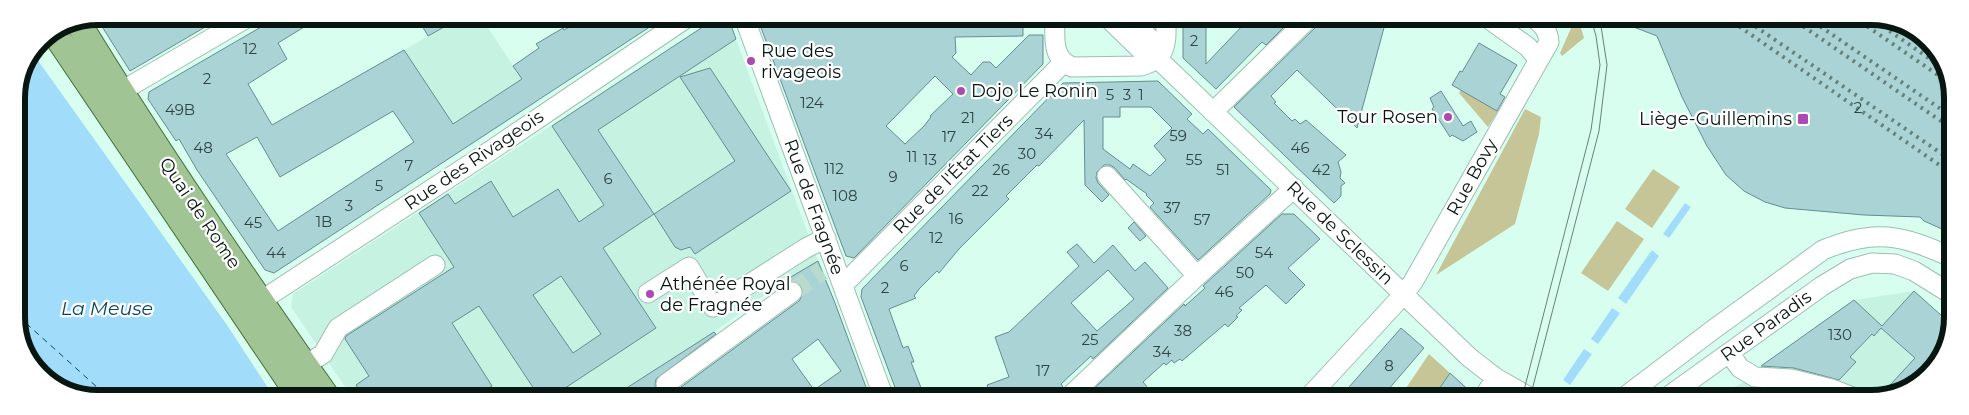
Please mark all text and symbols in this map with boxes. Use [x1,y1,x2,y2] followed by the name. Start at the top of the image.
[1190,31,1198,50] house number: 2
[243,39,257,58] house number: 12
[761,40,841,83] place label: Rue des rivageois
[745,55,757,67] marker: Rue des rivageois
[203,69,211,88] house number: 2
[971,80,1098,102] place label: Dojo Le Ronin
[955,85,967,97] marker: Dojo Le Ronin
[1106,85,1114,104] house number: 5
[1123,85,1131,104] house number: 3
[1138,85,1144,104] house number: 1
[800,93,824,112] house number: 124
[1854,98,1862,117] house number: 2
[165,100,195,119] house number: 49B
[400,105,548,215] street label: Rue des Rivageois
[1337,106,1438,128] place label: Tour Rosen
[961,108,975,127] house number: 21
[1639,108,1792,130] place label: Liège-Guillemins
[889,109,1018,238] street label: Rue de l'État Tiers
[1442,111,1454,123] marker: Tour Rosen
[1796,112,1810,126] marker: Liège-Guillemins
[1035,124,1053,143] house number: 34
[1169,126,1187,145] house number: 59
[942,127,956,146] house number: 17
[1442,134,1502,219] street label: Rue Bovy
[779,136,849,278] street label: Rue de Fragnée
[193,138,213,157] house number: 48
[1290,138,1310,157] house number: 46
[1018,144,1036,163] house number: 30
[907,147,917,166] house number: 11
[923,150,937,169] house number: 13
[1186,150,1202,169] house number: 55
[155,153,245,273] street label: Quai de Rome
[405,156,414,175] house number: 7
[824,159,844,178] house number: 112
[992,160,1010,179] house number: 26
[1216,160,1230,179] house number: 51
[1312,160,1330,179] house number: 42
[888,167,898,186] house number: 9
[603,169,613,188] house number: 6
[375,176,383,195] house number: 5
[1282,177,1398,289] street label: Rue de Sclessin
[971,181,989,200] house number: 22
[833,186,857,205] house number: 108
[345,196,353,215] house number: 3
[1163,198,1181,217] house number: 37
[949,209,963,228] house number: 16
[1193,210,1211,229] house number: 57
[316,212,332,231] house number: 1B
[244,213,262,232] house number: 45
[929,228,943,247] house number: 12
[266,243,286,262] house number: 44
[1255,243,1273,262] house number: 54
[899,256,909,275] house number: 6
[1236,263,1254,282] house number: 50
[660,273,791,316] place label: Athénée Royal de Fragnée
[881,278,889,297] house number: 2
[1214,282,1234,301] house number: 46
[1716,286,1816,366] street label: Rue Paradis
[644,288,656,300] marker: Athénée Royal de Fragnée
[61,297,153,320] water label: La Meuse
[1174,321,1192,340] house number: 38
[1828,325,1852,344] house number: 130
[1081,330,1099,349] house number: 25
[1153,342,1171,361] house number: 34
[1384,356,1394,375] house number: 8
[1036,361,1050,380] house number: 17

